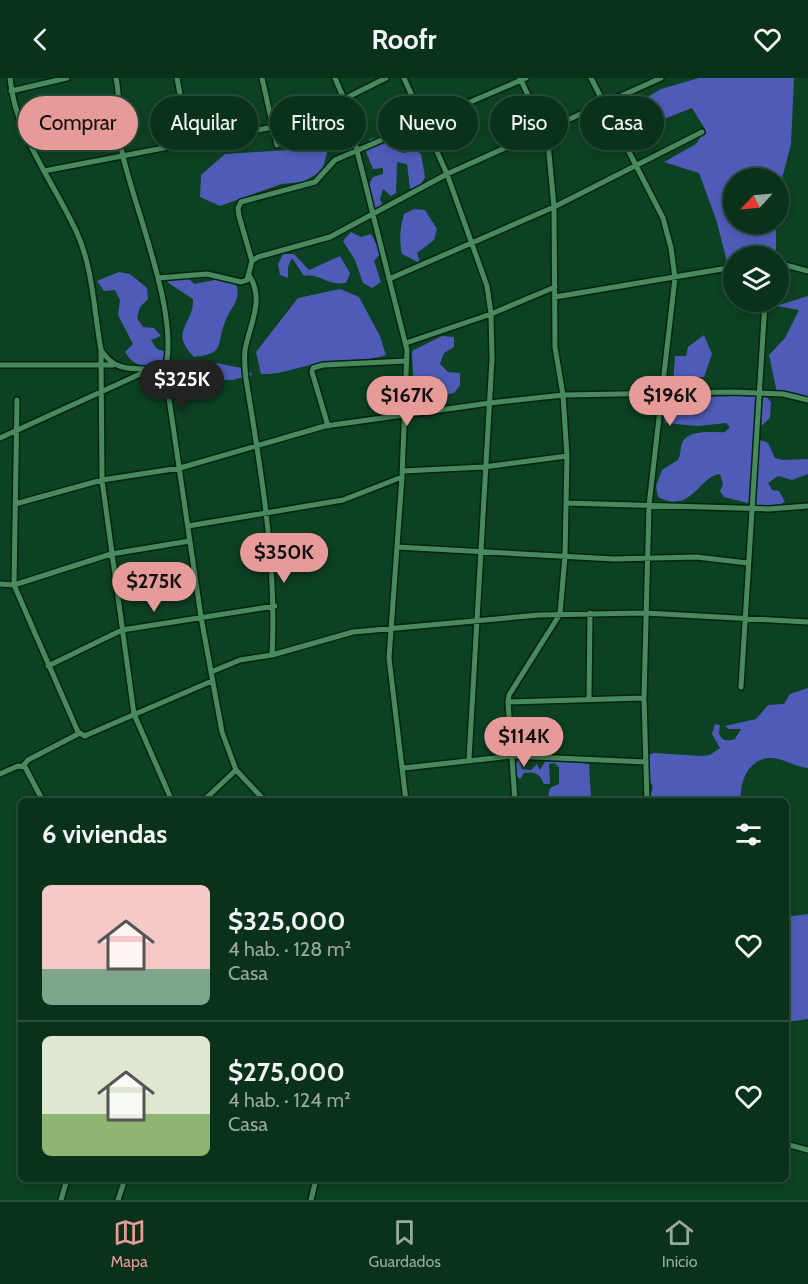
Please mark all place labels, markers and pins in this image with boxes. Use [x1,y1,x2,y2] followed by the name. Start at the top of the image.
[140,360,224,411] pin: $325K
[365,376,449,427] pin: $167K
[628,376,712,427] pin: $196K
[242,533,326,584] pin: $350K
[112,562,196,613] pin: $275K
[482,717,566,768] pin: $114K

